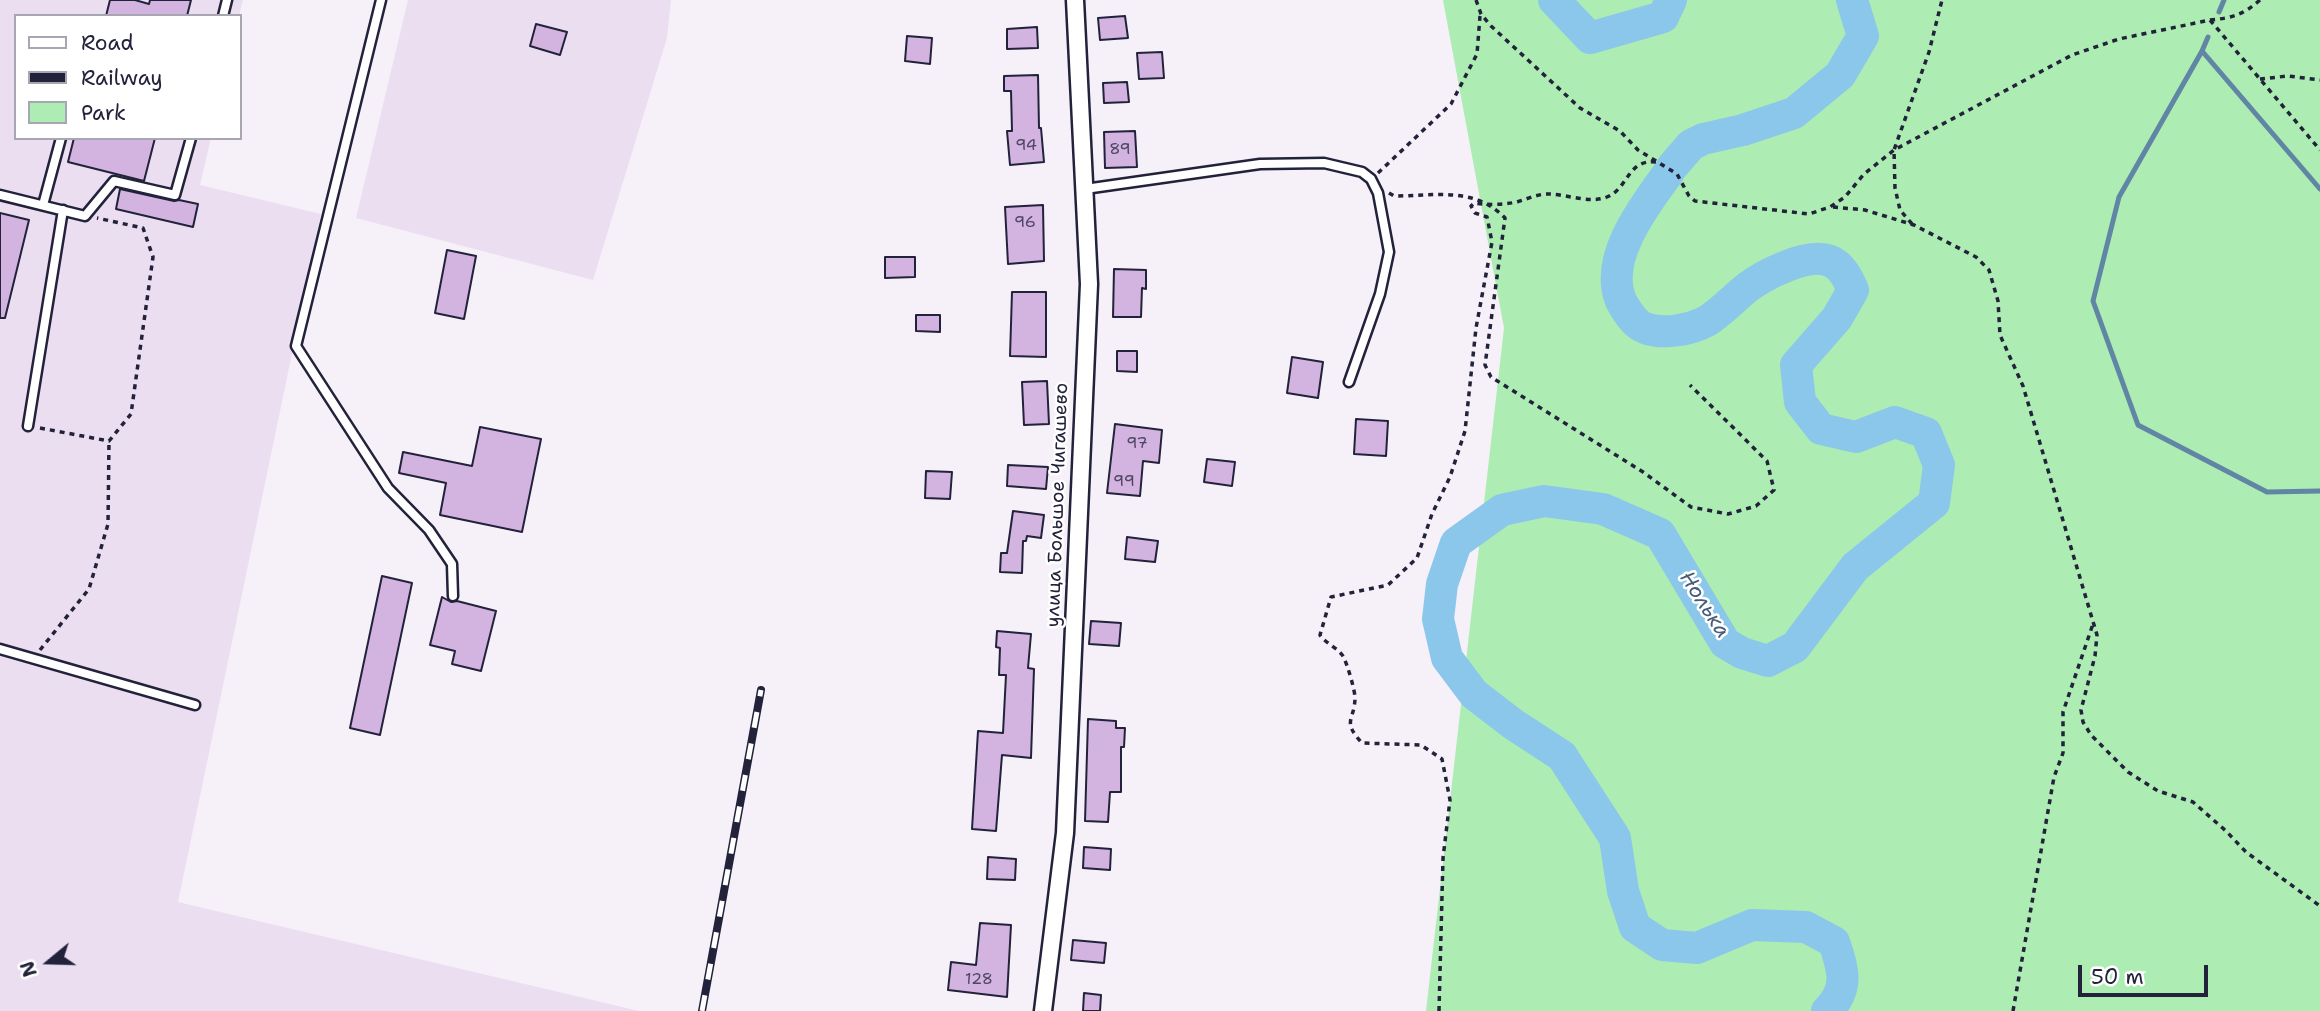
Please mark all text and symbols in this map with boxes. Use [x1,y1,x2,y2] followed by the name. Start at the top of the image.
[14,14,242,140] legend
[81,29,134,57] text: Road
[81,64,163,92] text: Railway
[81,99,126,127] text: Park
[1015,136,1037,156] house number: 94
[1109,140,1131,160] house number: 89
[1014,213,1036,233] house number: 96
[1042,382,1074,628] street label: улица Большое Чигашево
[1126,434,1148,454] house number: 97
[1113,472,1135,492] house number: 99
[1673,567,1735,643] water label: Нолька
[14,927,84,997] north arrow
[2082,951,2212,995] scale bar
[14,958,43,980] text: N
[2091,963,2144,991] text: 50 m
[965,970,993,990] house number: 128

